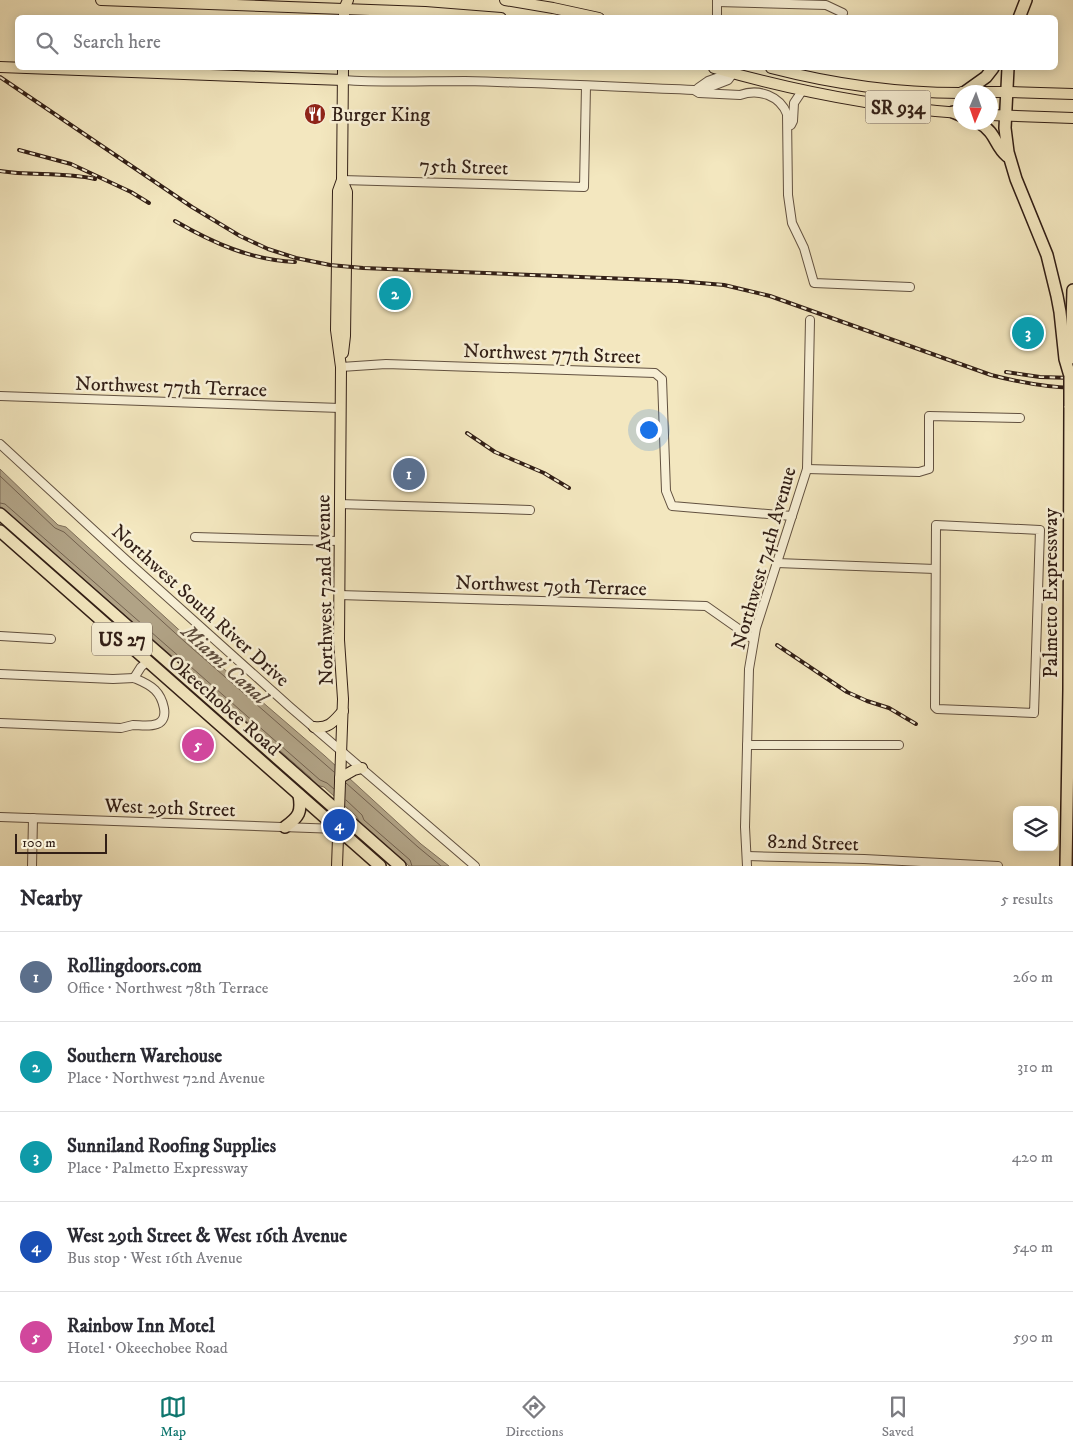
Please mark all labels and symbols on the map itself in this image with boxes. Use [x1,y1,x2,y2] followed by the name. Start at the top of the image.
[953,85,998,130] north arrow
[866,90,930,124] road number: SR 934
[303,102,327,126] restaurant icon: Burger King
[331,103,430,128] place label: Burger King
[419,153,509,182] street label: 75th Street
[379,275,411,313] pin: 2
[1012,314,1044,352] pin: 3
[463,339,641,370] street label: Northwest 77th Street
[74,372,267,403] street label: Northwest 77th Terrace
[636,417,662,443] your location
[393,455,425,493] pin: 1
[726,464,802,653] street label: Northwest 74th Avenue
[311,494,340,686] street label: Northwest 72nd Avenue
[1039,508,1064,678] street label: Palmetto Expressway
[106,520,294,693] street label: Northwest South River Drive
[455,571,647,602] street label: Northwest 79th Terrace
[174,618,275,712] water label: Miami Canal
[92,622,152,656] road number: US 27
[163,651,285,762] street label: Okeechobee Road
[182,726,214,764] pin: 5
[103,794,236,823] street label: West 29th Street
[323,806,355,844] pin: 4
[767,829,859,858] street label: 82nd Street
[15,831,108,854] scale bar

